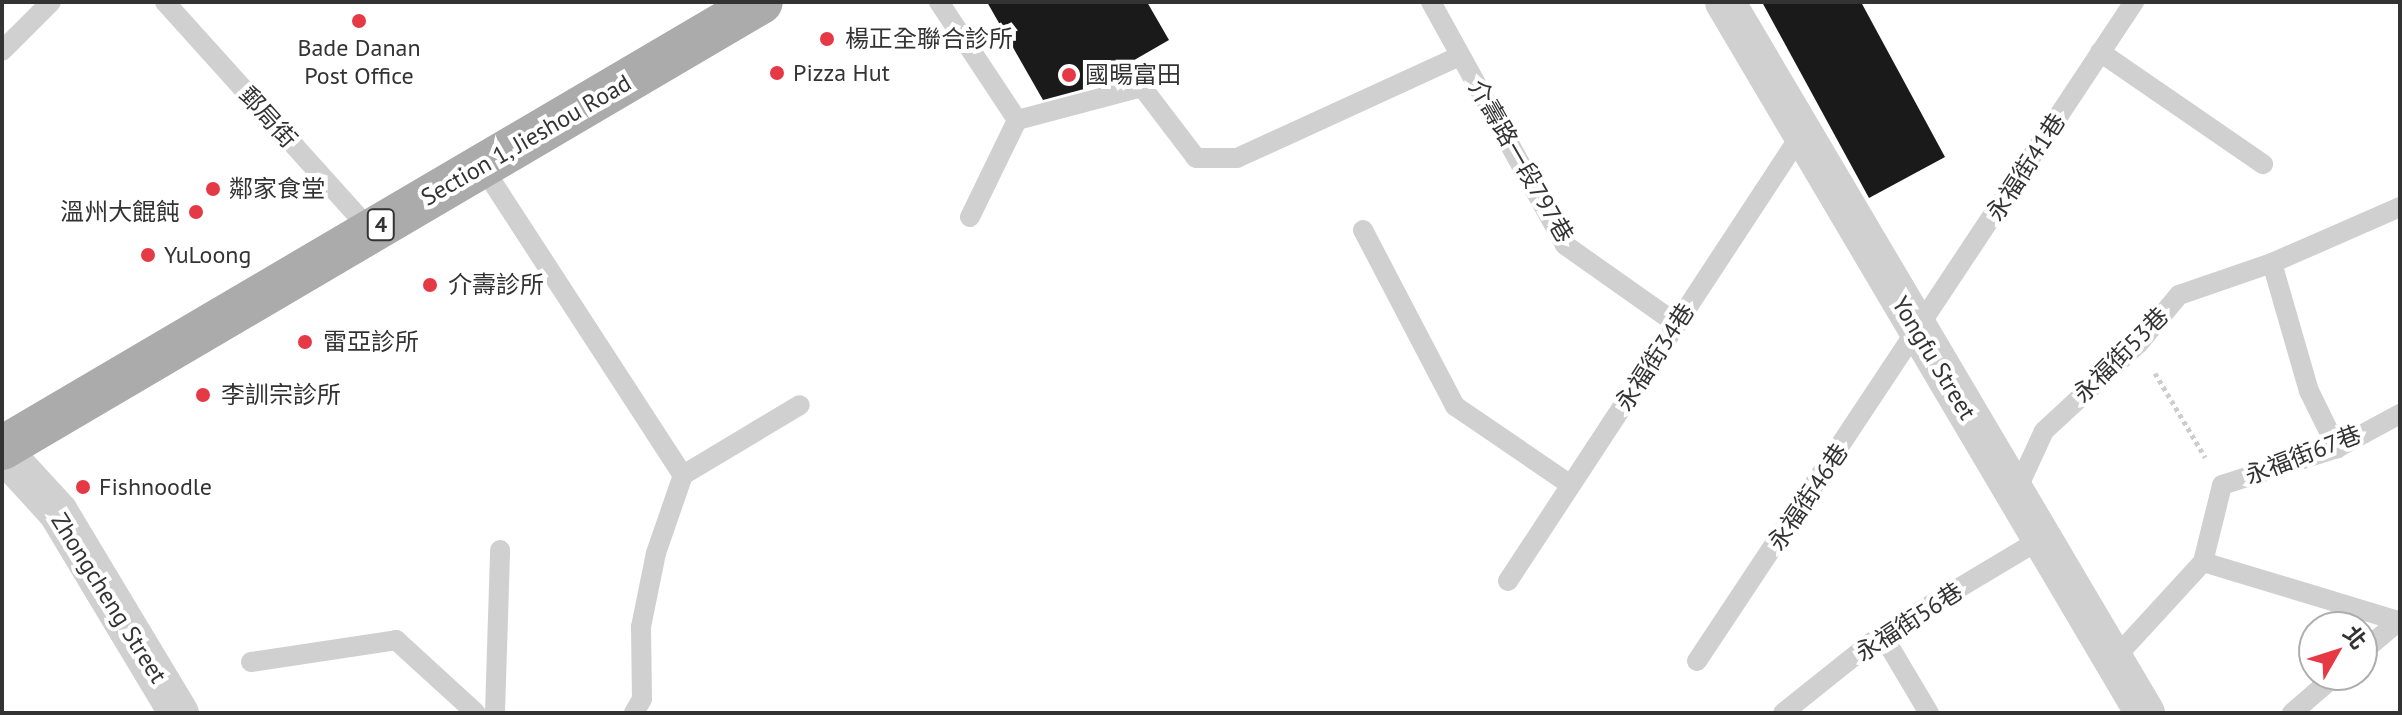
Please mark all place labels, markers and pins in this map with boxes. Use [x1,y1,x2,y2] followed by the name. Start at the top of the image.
[350,12,368,30] marker: Bade Danan Post Office
[845,25,1013,53] place label: 楊正全聯合診所
[816,28,838,50] marker: 楊正全聯合診所
[297,34,421,90] place label: Bade Danan Post Office
[793,59,890,87] place label: Pizza Hut
[1085,61,1181,89] place label: 國暘富田
[768,64,786,82] marker: Pizza Hut
[1060,66,1078,84] marker: 國暘富田
[229,175,325,203] place label: 鄰家食堂
[204,180,222,198] marker: 鄰家食堂
[60,198,180,226] place label: 溫州大餛飩
[187,203,205,221] marker: 溫州大餛飩
[164,241,251,269] place label: YuLoong
[139,246,157,264] marker: YuLoong
[448,271,544,299] place label: 介壽診所
[419,274,441,296] marker: 介壽診所
[323,328,419,356] place label: 雷亞診所
[294,331,316,353] marker: 雷亞診所
[221,381,341,409] place label: 李訓宗診所
[192,384,214,406] marker: 李訓宗診所
[99,473,212,501] place label: Fishnoodle
[74,478,92,496] marker: Fishnoodle

